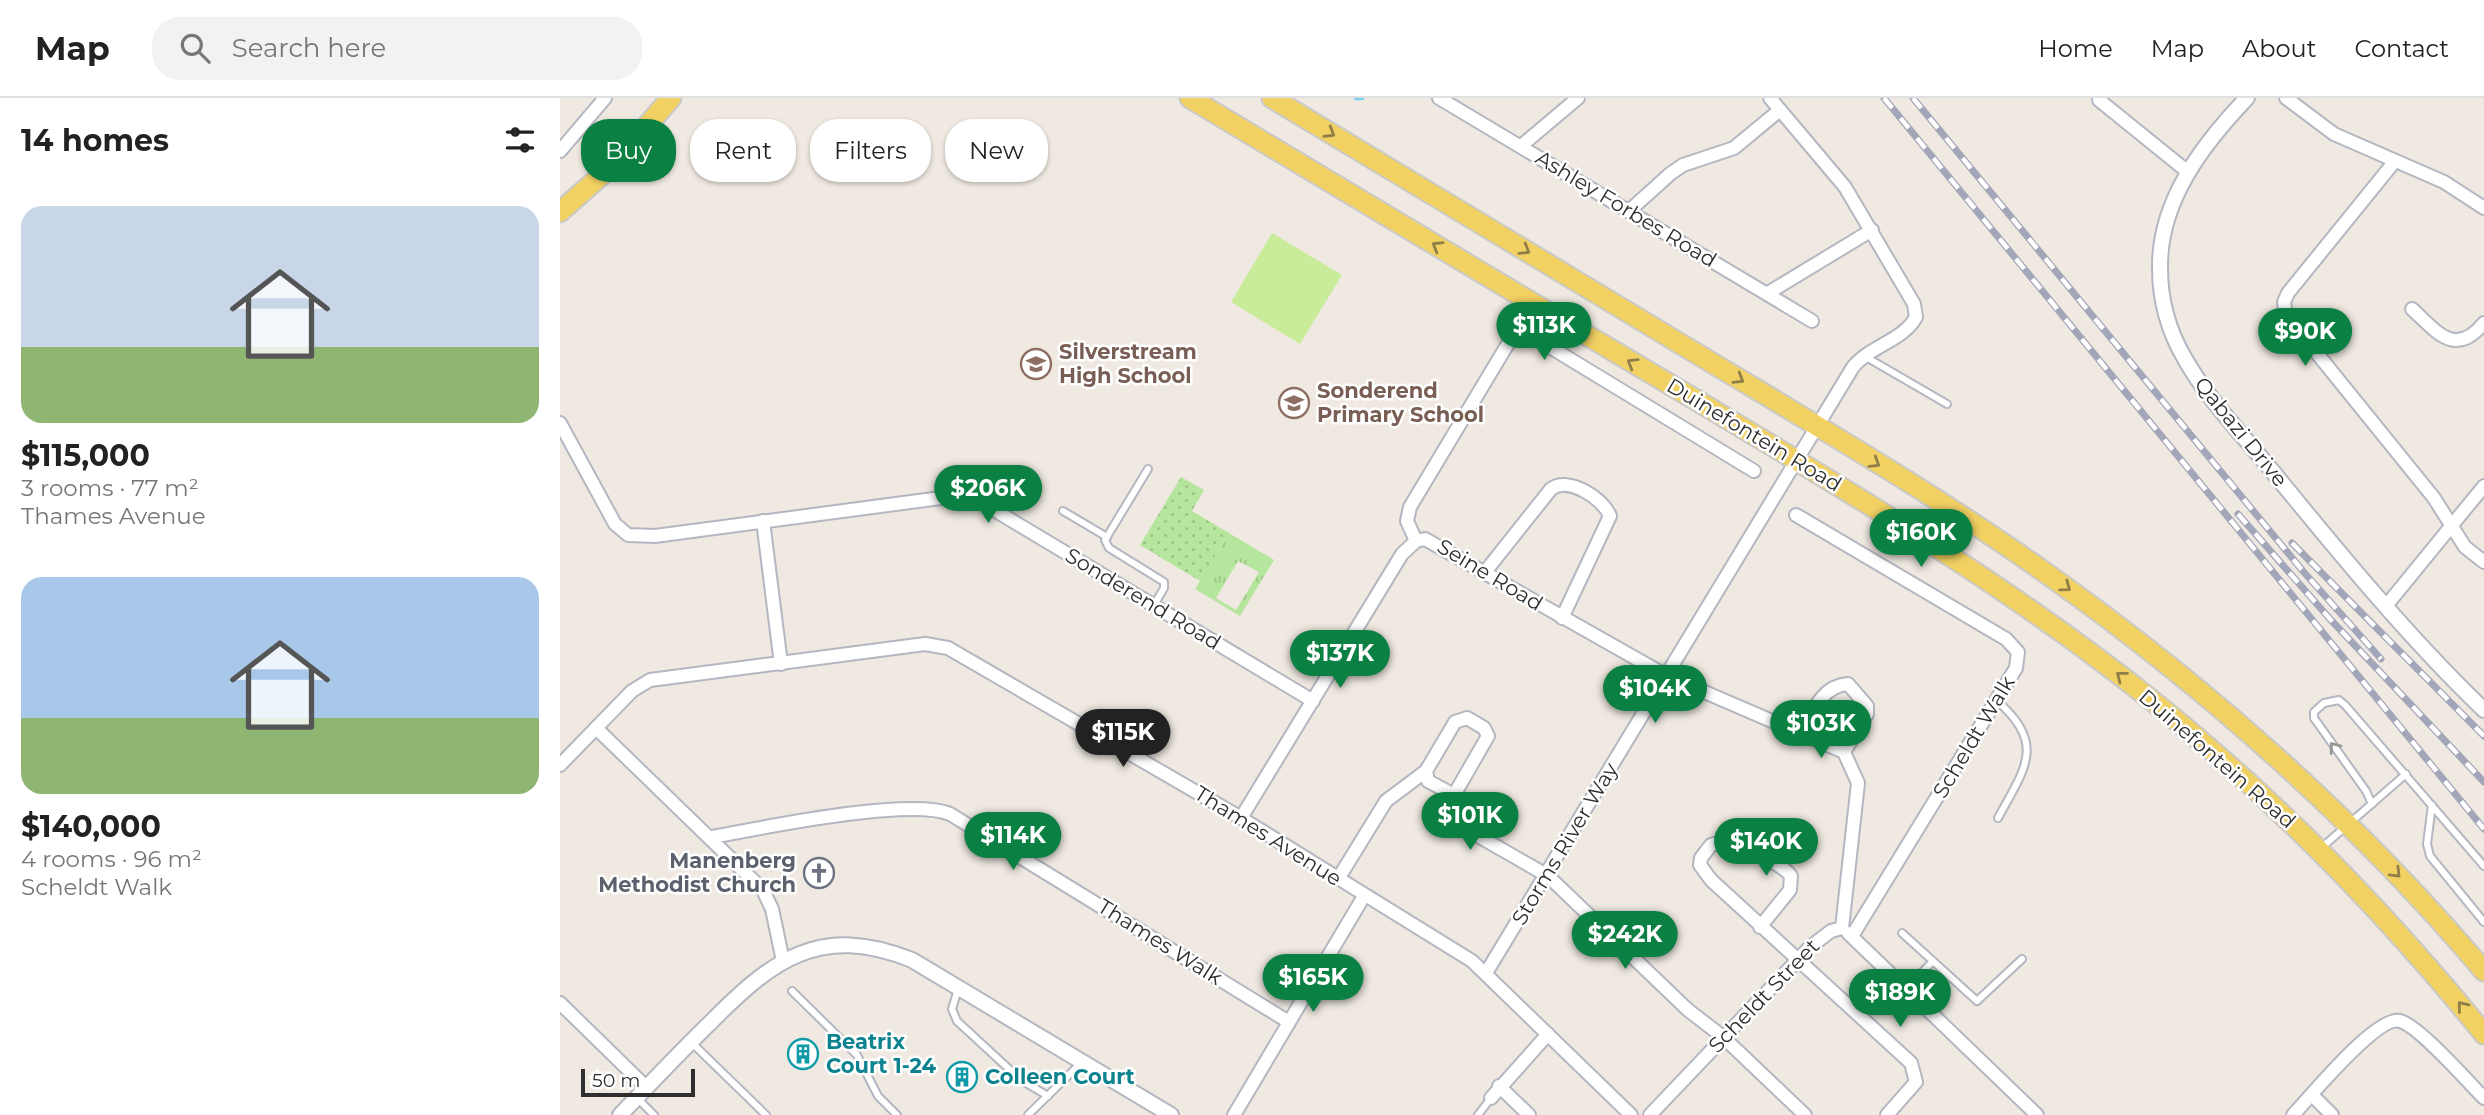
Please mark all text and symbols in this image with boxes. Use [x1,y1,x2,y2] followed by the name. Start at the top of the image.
[152,17,642,80] search box
[35,28,110,68] text: Map
[176,29,214,67] icon: search
[232,32,386,64] text: Search here
[2038,34,2113,63] text: Home
[2151,34,2204,63] text: Map
[2242,34,2316,63] text: About
[2354,34,2449,63] text: Contact
[581,119,676,182] chip: Buy
[690,119,796,182] chip: Rent
[810,119,931,182] chip: Filters
[945,119,1048,182] chip: New
[501,121,539,159] icon: filters
[21,122,169,159] text: 14 homes
[1323,125,1336,138] one-way arrow
[1531,145,1721,272] street label: Ashley Forbes Road
[1432,241,1445,254] one-way arrow
[1518,242,1531,255] one-way arrow
[217,251,343,377] icon: home
[1495,302,1593,362] pin: $113K
[2264,308,2346,368] pin: $90K
[1512,311,1576,339] text: $113K
[2274,317,2336,345] text: $90K
[1059,339,1197,388] place label: Silverstream High School
[1019,347,1053,381] school or university icon: Silverstream High School
[1627,358,1640,371] one-way arrow
[1732,371,1745,384] one-way arrow
[2190,372,2293,491] street label: Qabazi Drive
[1662,373,1846,497] street label: Duinefontein Road
[1317,378,1484,427] place label: Sonderend Primary School
[1277,386,1311,420] school or university icon: Sonderend Primary School
[21,437,150,474] text: $115,000
[1867,455,1880,468] one-way arrow
[939,466,1037,525] pin: $206K
[21,474,199,502] text: 3 rooms · 77 m²
[950,474,1026,502] text: $206K
[21,502,206,530] text: Thames Avenue
[1872,510,1970,569] pin: $160K
[1886,518,1956,546] text: $160K
[1433,533,1548,616] street label: Seine Road
[1061,542,1226,655] street label: Sonderend Road
[2058,578,2071,591] one-way arrow
[217,622,343,748] icon: home
[1291,630,1389,690] pin: $137K
[1306,639,1374,667] text: $137K
[1606,666,1704,725] pin: $104K
[1927,671,2020,802] street label: Scheldt Walk
[2116,671,2128,684] one-way arrow
[1619,674,1691,702] text: $104K
[2134,684,2301,833] street label: Duinefontein Road
[1772,700,1870,760] pin: $103K
[1786,709,1856,737] text: $103K
[1074,710,1172,769] pin: $115K
[1091,718,1155,746] text: $115K
[2330,742,2342,755] one-way arrow
[1506,758,1623,929] street label: Storms River Way
[1190,780,1346,891] street label: Thames Avenue
[1421,792,1519,852] pin: $101K
[1437,801,1503,829] text: $101K
[21,808,161,845] text: $140,000
[964,812,1062,872] pin: $114K
[1717,818,1815,878] pin: $140K
[980,821,1046,849] text: $114K
[1730,827,1802,855] text: $140K
[21,845,202,873] text: 4 rooms · 96 m²
[598,848,796,897] place label: Manenberg Methodist Church
[802,856,836,890] church icon: Manenberg Methodist Church
[2388,864,2401,877] one-way arrow
[21,873,172,901] text: Scheldt Walk
[1093,893,1228,990] street label: Thames Walk
[1576,912,1674,971] pin: $242K
[1588,920,1662,948] text: $242K
[1703,933,1824,1058] street label: Scheldt Street
[1264,954,1362,1014] pin: $165K
[1279,963,1347,991] text: $165K
[1851,970,1949,1029] pin: $189K
[1865,978,1935,1006] text: $189K
[2457,1002,2470,1014] one-way arrow
[826,1029,937,1078] place label: Beatrix Court 1-24
[786,1037,820,1071] building icon: Beatrix Court 1-24
[945,1060,979,1094] building icon: Colleen Court
[985,1064,1135,1089] place label: Colleen Court
[581,1066,695,1098] scale bar
[592,1069,640,1092] text: 50 m

